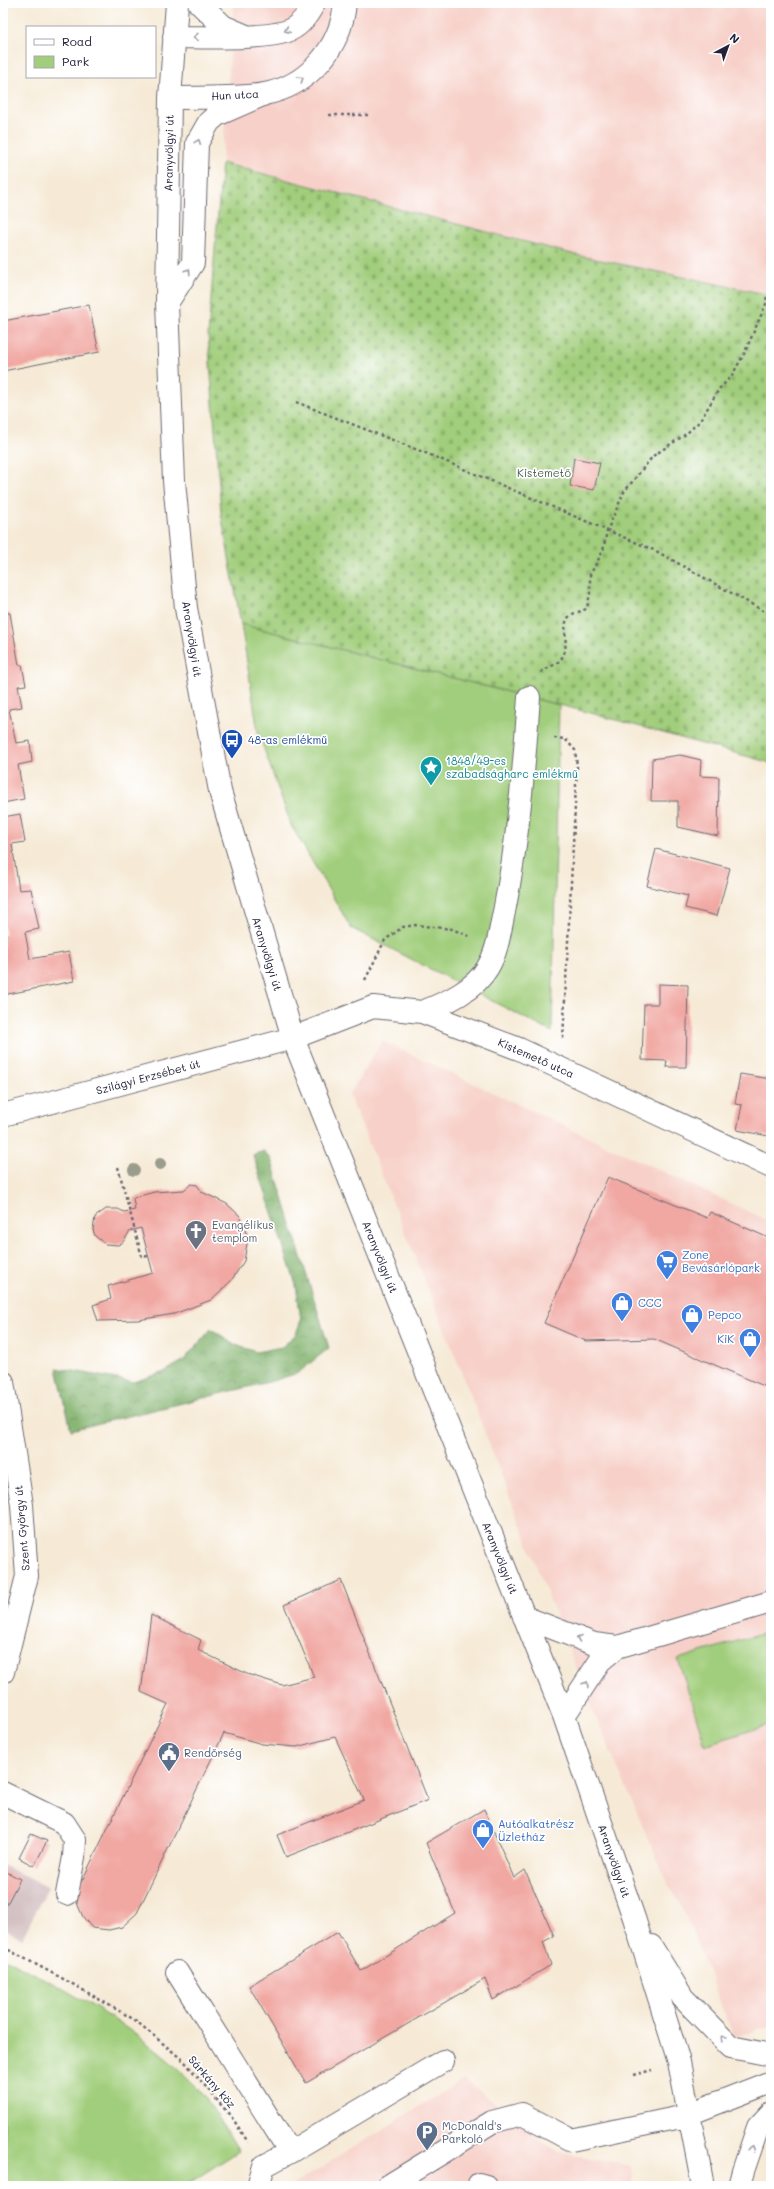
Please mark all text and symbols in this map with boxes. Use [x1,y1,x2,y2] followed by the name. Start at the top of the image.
[284,25,292,33] one-way arrow
[26,26,156,78] legend
[708,26,748,66] north arrow
[727,30,743,46] text: N
[62,33,92,49] text: Road
[193,33,199,41] one-way arrow
[62,53,89,69] text: Park
[297,76,304,83] one-way arrow
[211,86,259,103] street label: Hun utca
[160,114,177,192] street label: Aranyvölgyi út
[193,139,202,146] one-way arrow
[184,268,191,275] one-way arrow
[517,465,571,480] park label: Kistemető
[179,600,206,678] street label: Aranyvölgyi út
[219,727,245,760] bus stop icon: 48-as emlékmű
[248,732,327,747] place label: 48-as emlékmű
[446,753,578,781] place label: 1848/49-es szabadságharc emlékmű
[418,754,444,787] place icon: 1848/49-es szabadságharc emlékmű
[249,915,286,993] street label: Aranyvölgyi út
[496,1034,577,1081] street label: Kistemető utca
[94,1055,202,1098] street label: Szilágyi Erzsébet út
[212,1217,274,1245] place label: Evangélikus templom
[183,1218,209,1251] church icon: Evangélikus templom
[359,1218,402,1295] street label: Aranyvölgyi út
[682,1247,760,1275] place label: Zone Bevásárlópark
[654,1248,680,1281] supermarket icon: Zone Bevásárlópark
[609,1290,635,1323] shop icon: CCC
[638,1295,662,1310] place label: CCC
[679,1302,705,1335] shop icon: Pepco
[708,1307,742,1322] place label: Pepco
[737,1326,763,1359] shop icon: KiK
[717,1331,734,1346] place label: KiK
[10,1484,33,1572] street label: Szent György út
[479,1519,522,1596] street label: Aranyvölgyi út
[575,1635,582,1643] one-way arrow
[581,1681,588,1688] one-way arrow
[156,1740,182,1773] public building icon: Rendőrség
[184,1745,242,1760] place label: Rendőrség
[498,1816,574,1844] place label: Autóalkatrész Üzletház
[470,1817,496,1850] shop icon: Autóalkatrész Üzletház
[595,1822,634,1900] street label: Aranyvölgyi út
[720,2035,727,2043] one-way arrow
[185,2052,239,2111] street label: Sárkány köz
[442,2118,502,2146] place label: McDonald's Parkoló
[414,2119,440,2152] parking icon: McDonald's Parkoló
[746,2145,754,2152] one-way arrow

